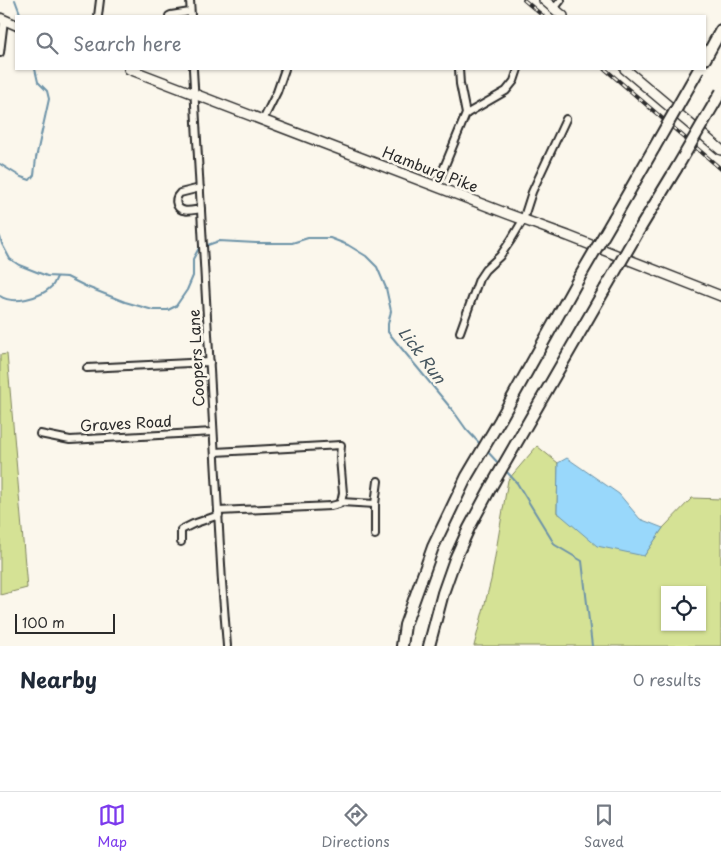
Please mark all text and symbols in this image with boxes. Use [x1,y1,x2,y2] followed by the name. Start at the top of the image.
[15,15,706,70] search box
[33,29,61,57] icon: search
[73,29,182,57] text: Search here
[379,140,482,197] street label: Hamburg Pike
[181,308,210,407] street label: Coopers Lane
[393,321,453,389] water label: Lick Run
[79,409,172,436] street label: Graves Road
[661,586,706,631] map controls
[661,586,706,631] button: locate
[15,611,115,634] scale bar
[22,612,65,633] text: 100 m
[20,663,97,695] text: Nearby
[633,667,701,691] text: 0 results
[97,801,127,852] tab: Map
[322,801,390,852] tab: Directions
[584,801,624,852] tab: Saved

